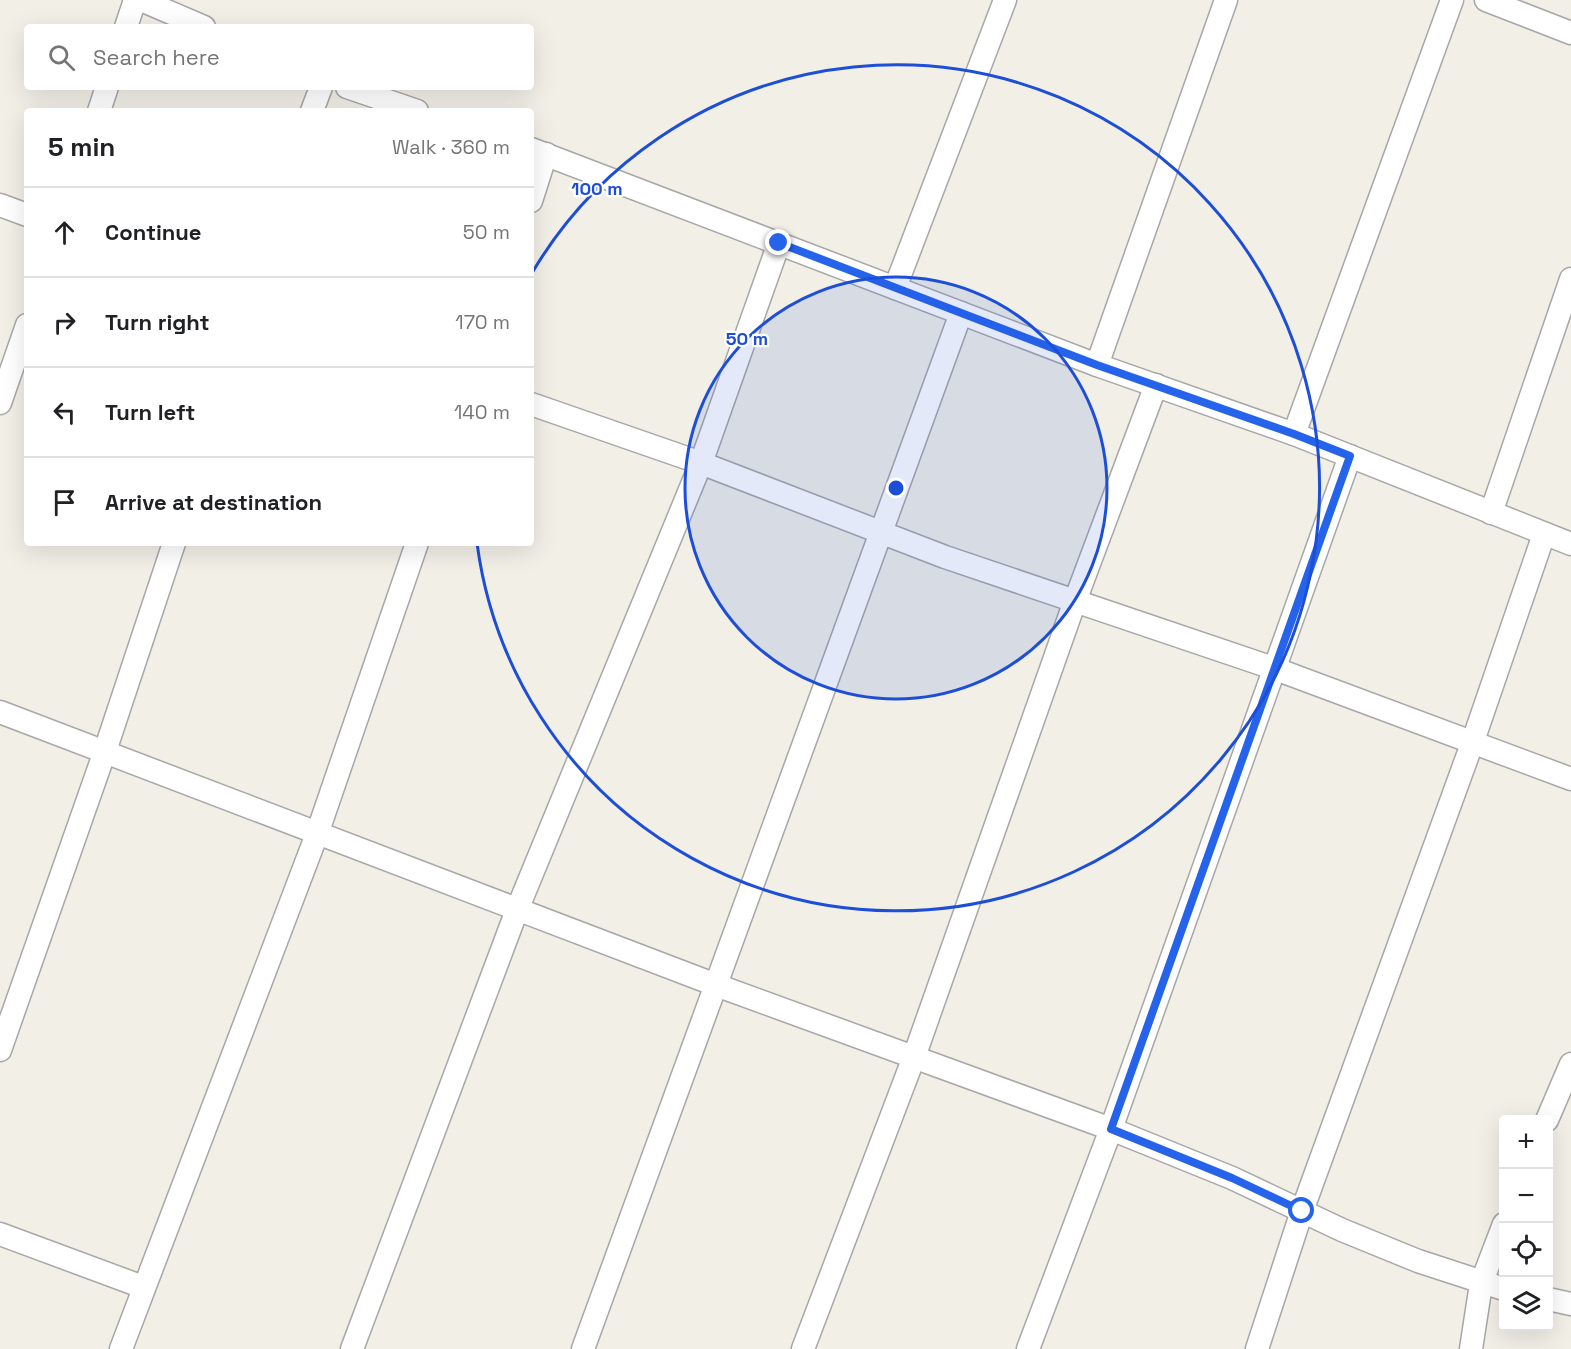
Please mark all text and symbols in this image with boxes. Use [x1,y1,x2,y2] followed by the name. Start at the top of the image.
[24,24,534,90] search box
[45,41,78,74] icon: search
[93,43,220,71] text: Search here
[48,130,115,164] text: 5 min
[392,134,510,160] text: Walk · 360 m
[571,177,623,200] text: 100 m
[48,216,81,249] icon: ahead
[105,218,201,246] text: Continue
[463,219,510,245] text: 50 m
[765,229,791,255] route end
[48,306,81,339] icon: right
[105,308,210,336] text: Turn right
[455,309,510,335] text: 170 m
[726,327,768,350] text: 50 m
[48,396,81,429] icon: left
[105,398,195,426] text: Turn left
[454,399,510,425] text: 140 m
[886,478,906,498] centre of rings
[48,486,81,519] icon: arrive
[105,488,322,516] text: Arrive at destination
[1499,1115,1553,1331] map controls
[1499,1115,1553,1169] button: +
[1499,1169,1553,1223] button: −
[1288,1197,1314,1223] route start
[1499,1223,1553,1277] button: locate
[1499,1277,1553,1331] button: layers

